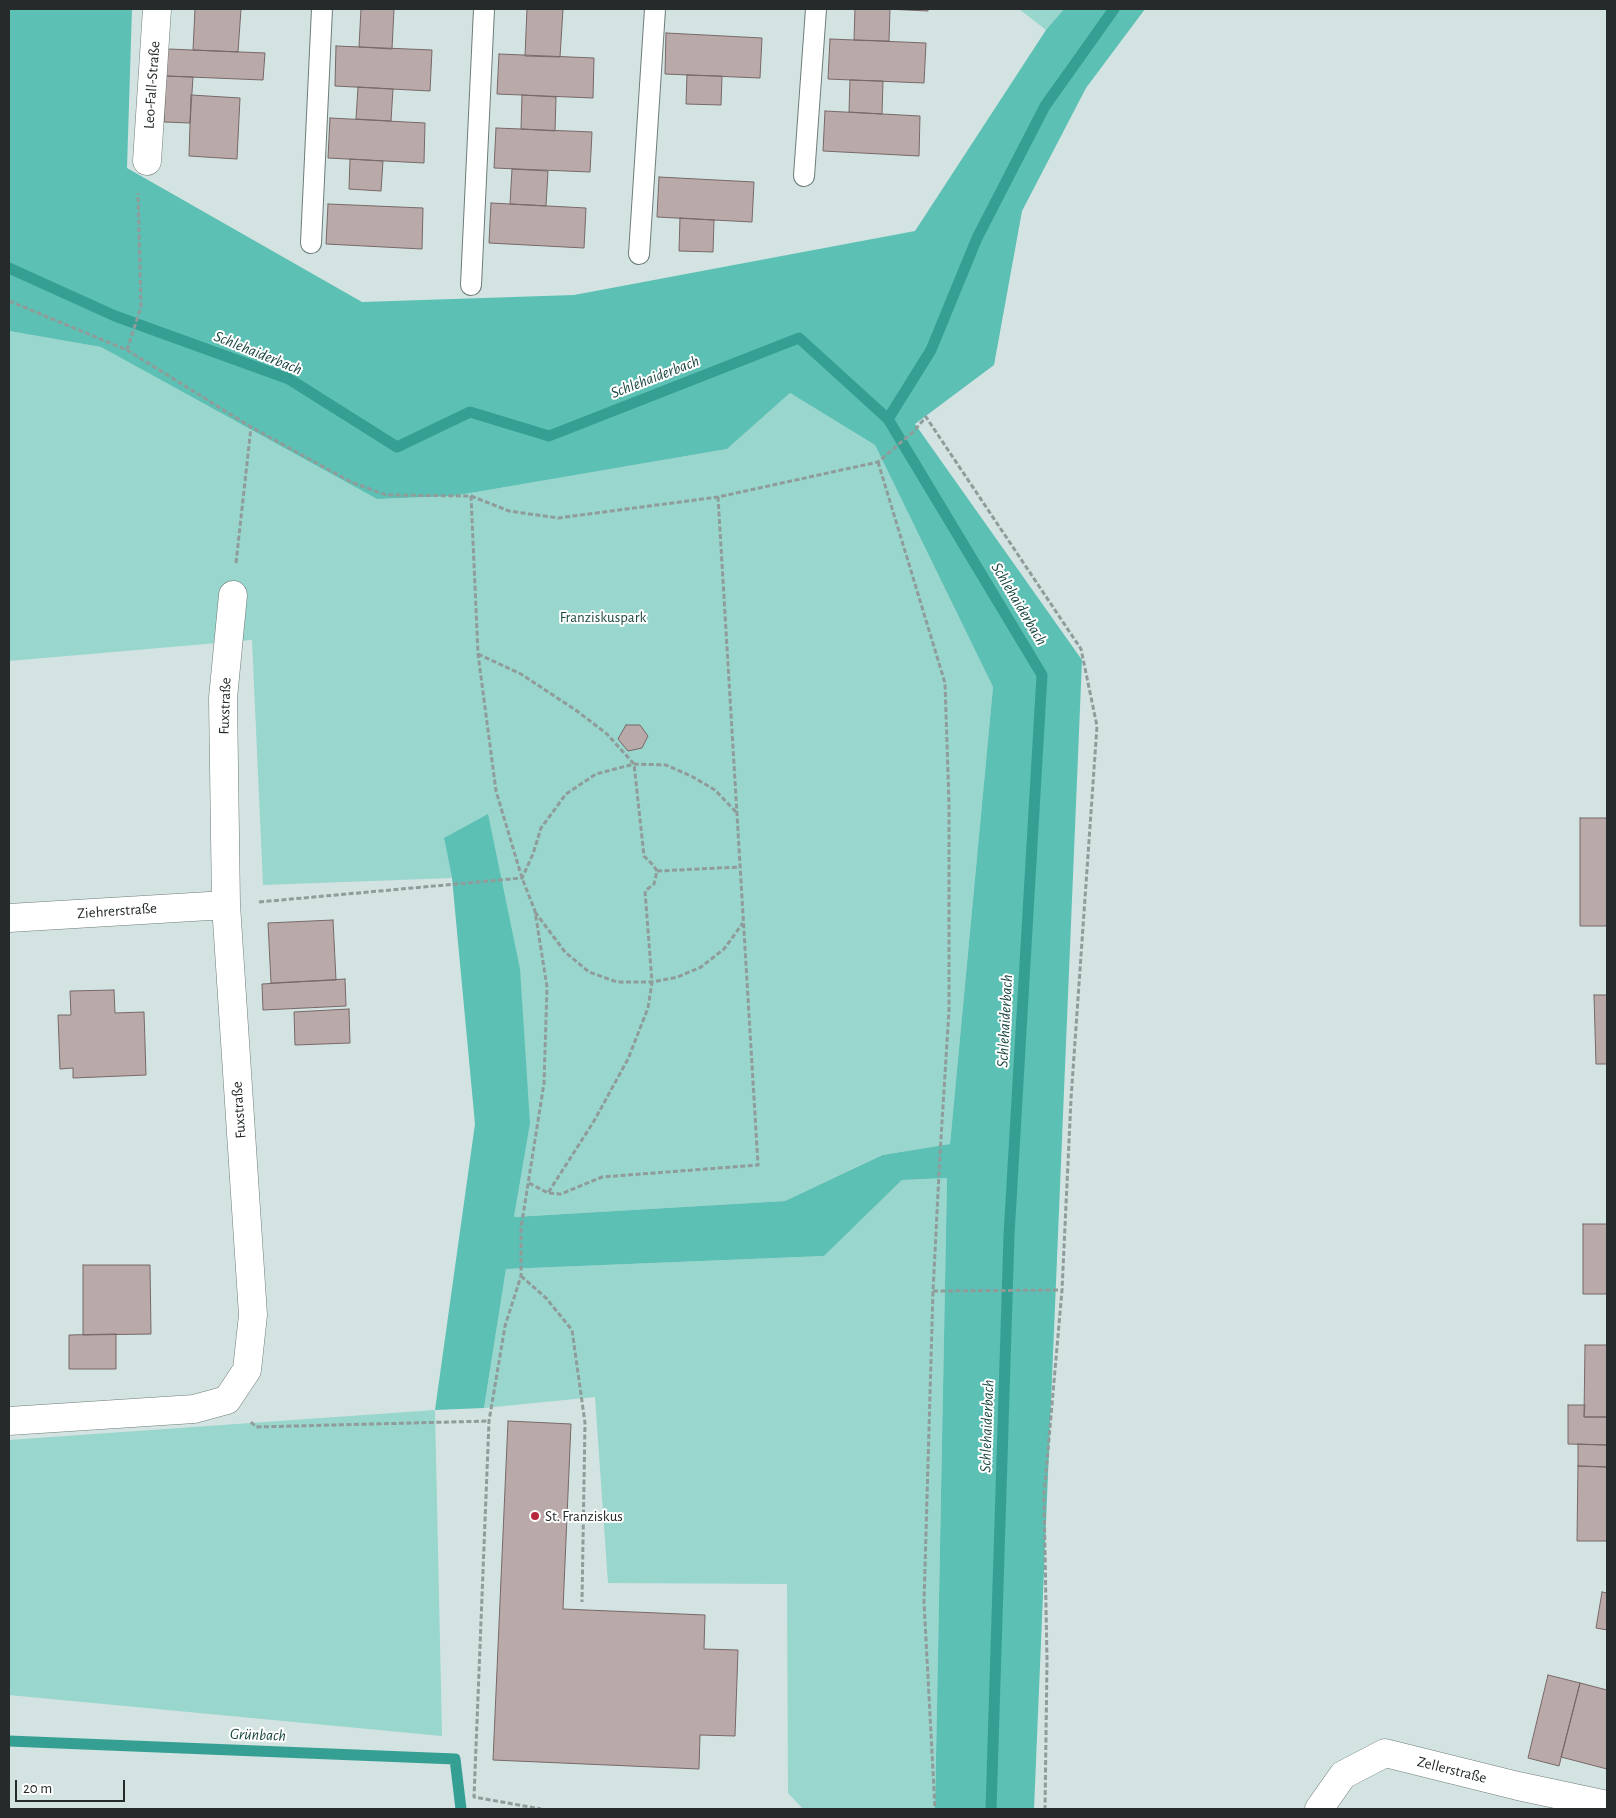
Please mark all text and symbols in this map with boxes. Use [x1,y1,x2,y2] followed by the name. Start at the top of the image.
[140,40,164,130] street label: Leo-Fall-Straße
[211,327,305,379] water label: Schlehaiderbach
[608,351,702,403] water label: Schlehaiderbach
[987,559,1051,649] water label: Schlehaiderbach
[560,608,646,626] park label: Franziskuspark
[215,677,235,735] street label: Fuxstraße
[77,899,157,923] street label: Ziehrerstraße
[993,974,1017,1068] water label: Schlehaiderbach
[228,1081,250,1139] street label: Fuxstraße
[976,1379,998,1473] water label: Schlehaiderbach
[545,1507,623,1525] place label: St. Franziskus
[529,1510,541,1522] marker: St. Franziskus
[230,1724,286,1746] water label: Grünbach
[1415,1753,1489,1787] street label: Zellerstraße
[18,1770,128,1802] scale bar
[23,1781,52,1796] text: 20 m

